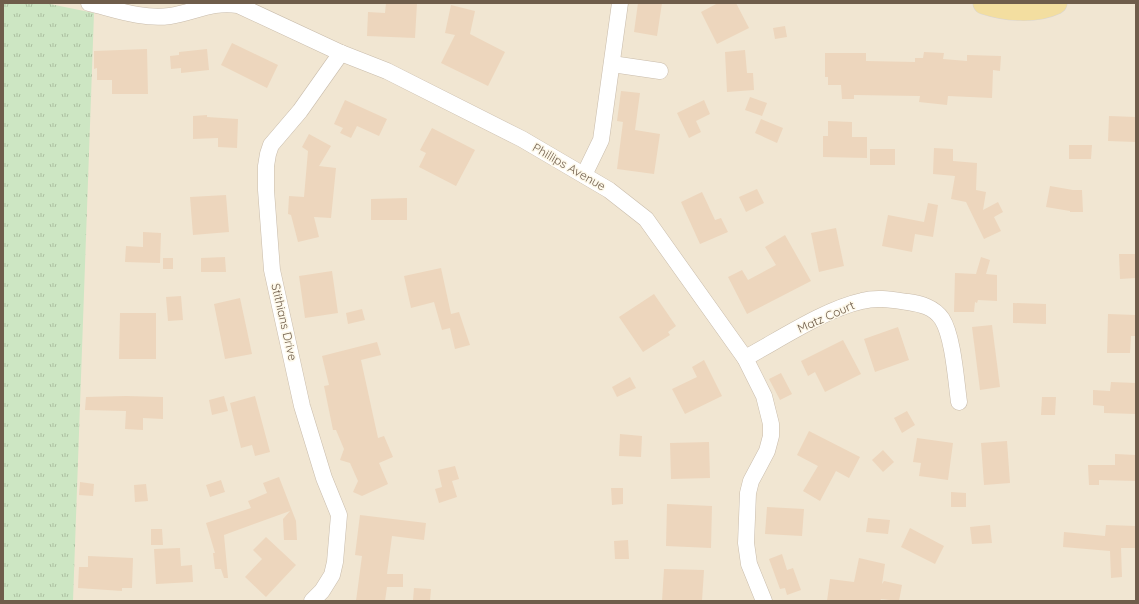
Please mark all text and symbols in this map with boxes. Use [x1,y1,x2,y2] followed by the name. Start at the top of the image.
[530,140,609,194] street label: Phillips Avenue
[268,282,301,362] street label: Stithians Drive
[795,297,857,336] street label: Matz Court

